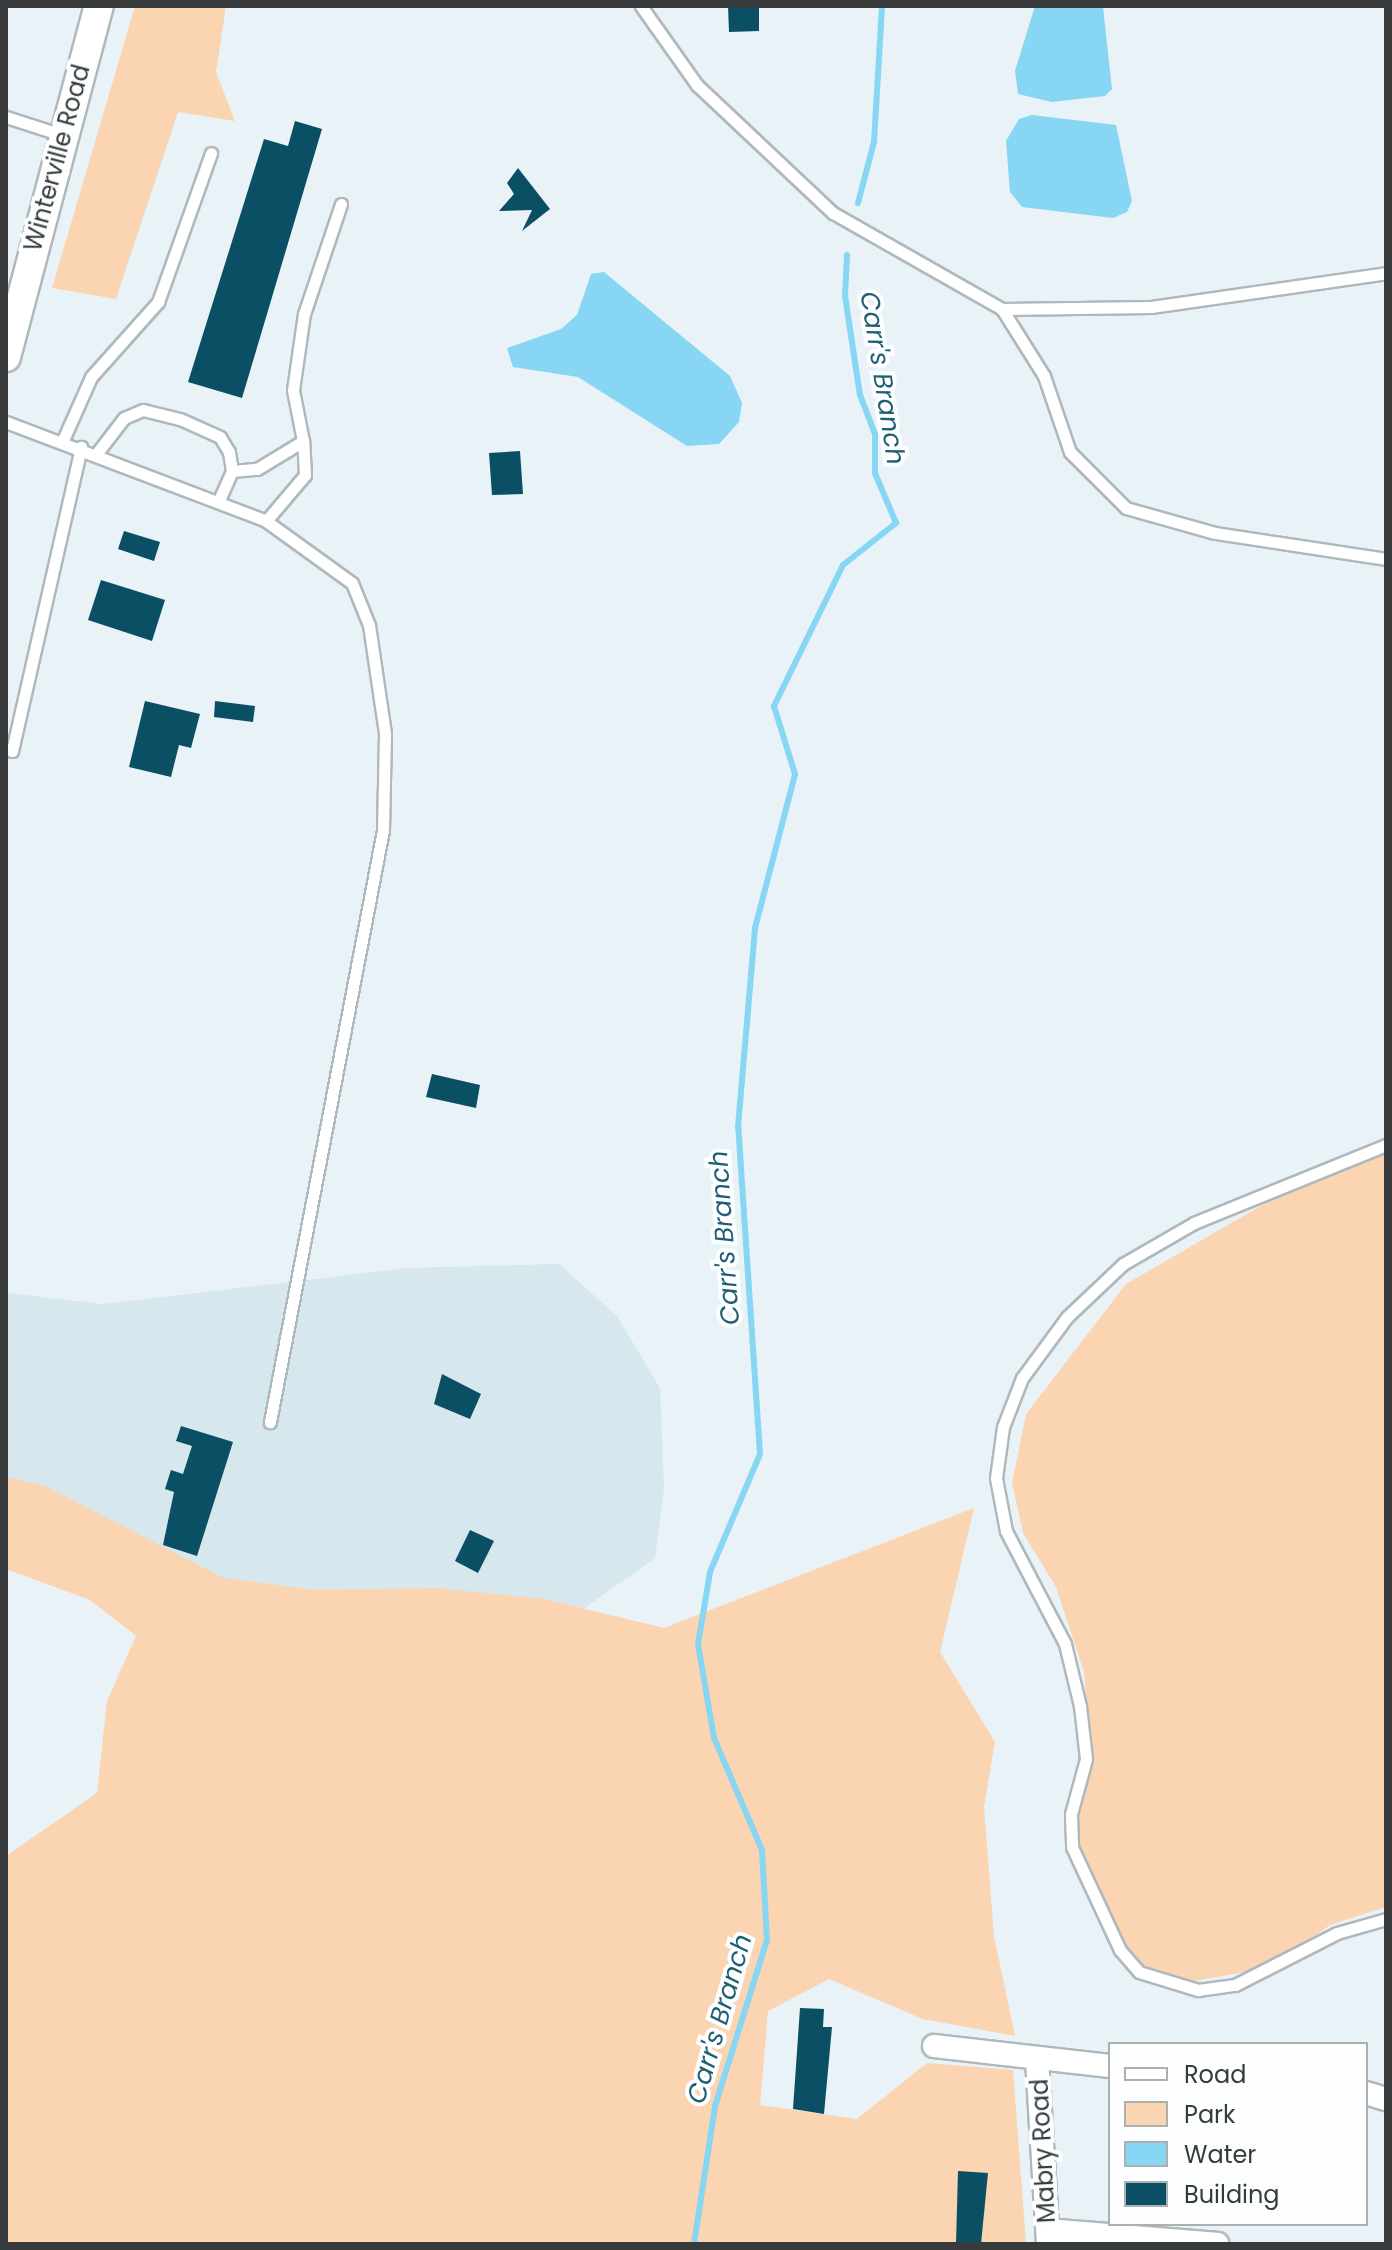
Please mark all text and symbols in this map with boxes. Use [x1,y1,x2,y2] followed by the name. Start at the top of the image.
[18,61,96,255] street label: Winterville Road
[853,289,911,467] water label: Carr's Branch
[703,1150,747,1326] water label: Carr's Branch
[681,1931,759,2107] water label: Carr's Branch
[1108,2042,1368,2226] legend
[1184,2058,1246,2091] text: Road
[1025,2078,1061,2224] street label: Mabry Road
[1184,2098,1235,2131] text: Park
[1184,2138,1256,2171] text: Water
[1184,2178,1280,2211] text: Building

